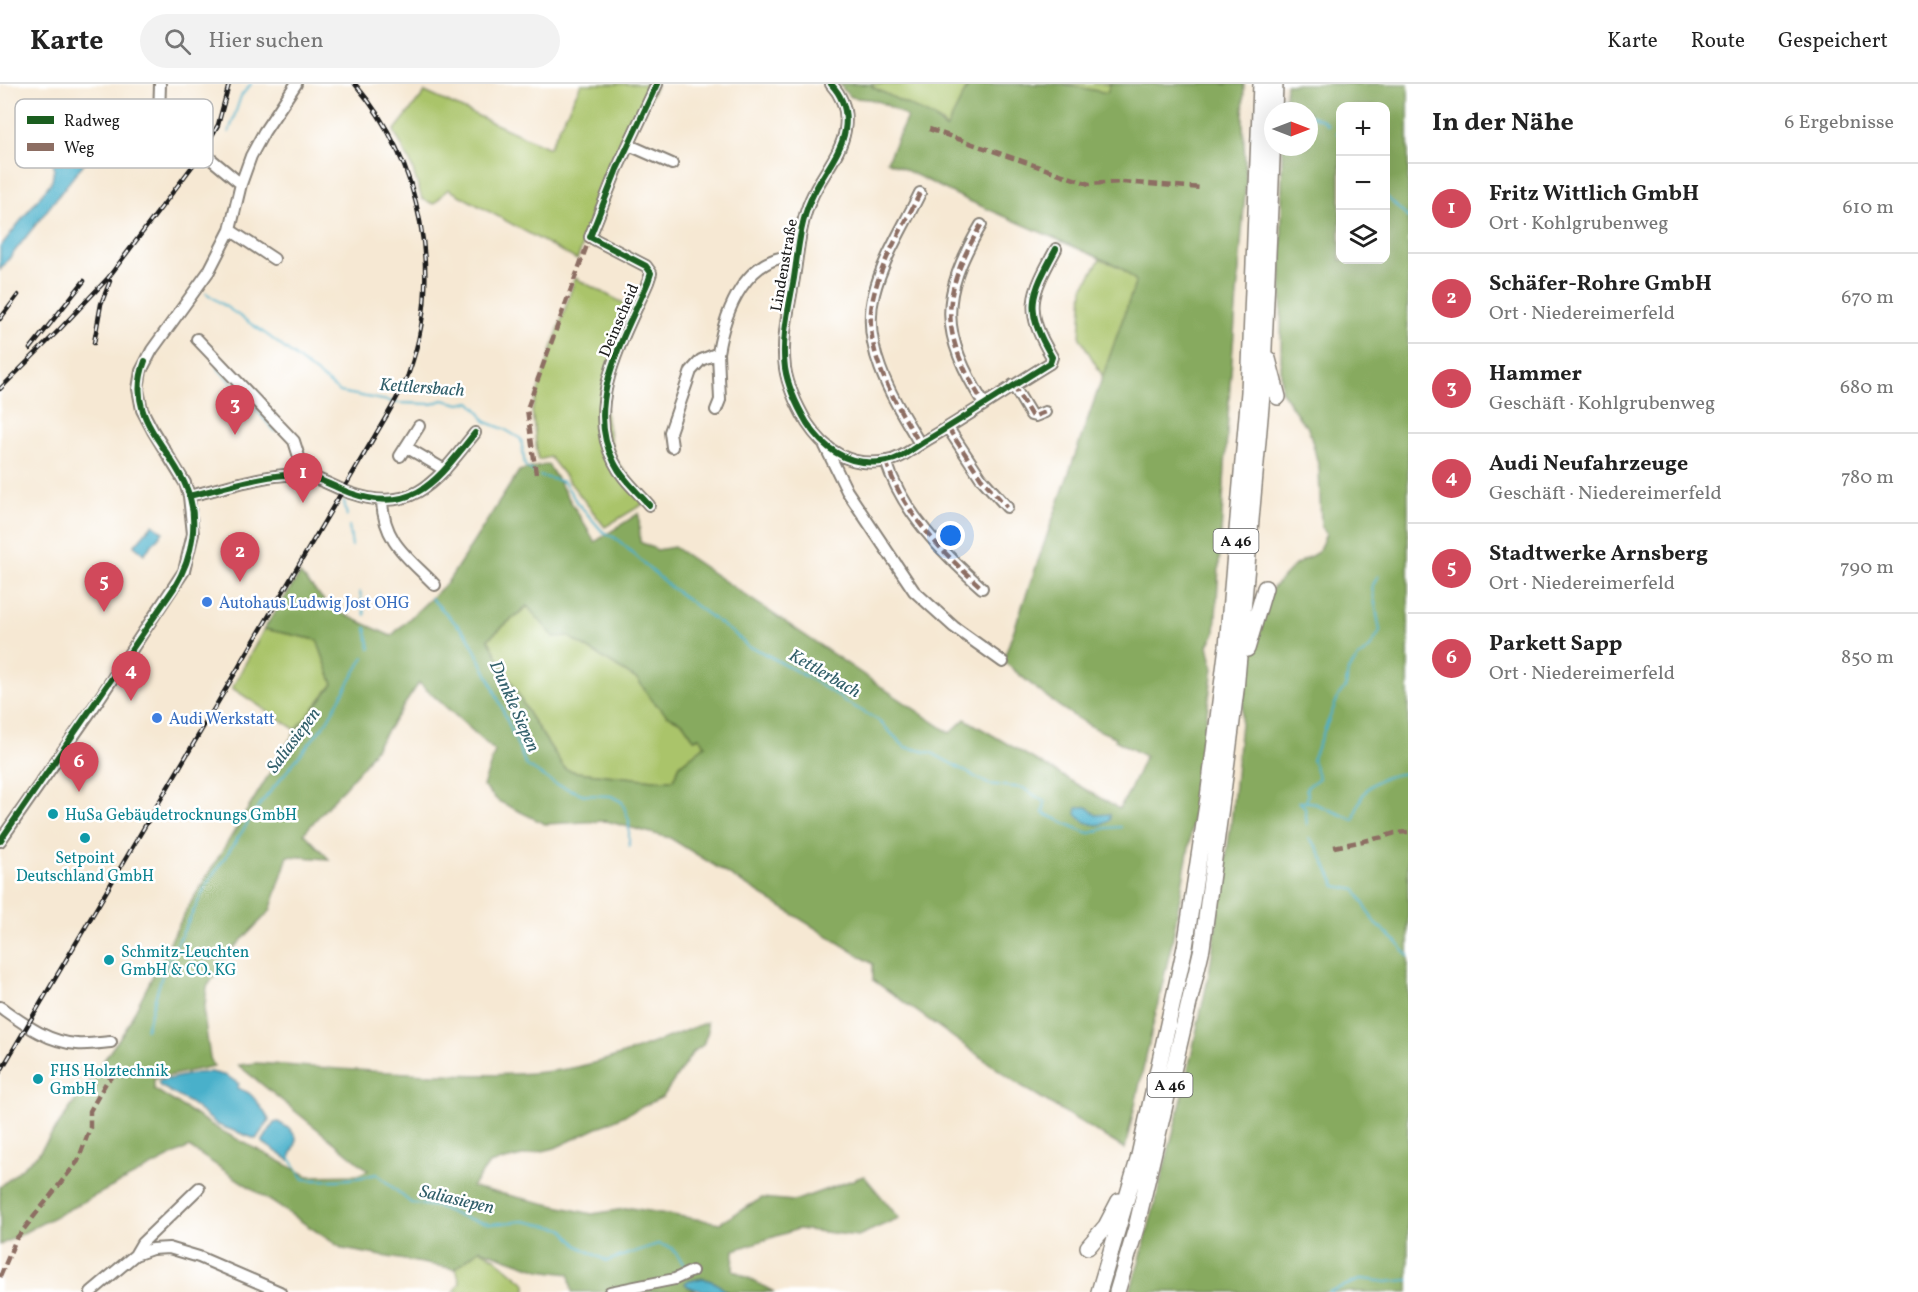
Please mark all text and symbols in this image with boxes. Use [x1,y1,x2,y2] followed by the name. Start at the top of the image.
[140,14,560,68] search box
[30,22,104,61] text: Karte
[161,25,194,58] icon: search
[209,26,324,57] text: Hier suchen
[1607,27,1658,56] text: Karte
[1691,27,1745,56] text: Route
[1778,27,1888,56] text: Gespeichert
[15,99,213,168] legend
[1264,102,1318,156] north arrow
[1336,102,1390,264] map controls
[1336,102,1390,156] button: +
[1432,105,1574,141] text: In der Nähe
[1784,109,1894,137] text: 6 Ergebnisse
[64,111,120,133] text: Radweg
[64,138,95,160] text: Weg
[1336,156,1390,210] button: −
[1489,179,1699,210] text: Fritz Wittlich GmbH
[1447,194,1456,222] text: 1
[1842,194,1894,222] text: 610 m
[1336,210,1390,264] button: layers
[1489,210,1668,238] text: Ort · Kohlgrubenweg
[766,217,804,313] street label: Lindenstraße
[1489,269,1712,300] text: Schäfer-Rohre GmbH
[594,280,645,361] street label: Deinscheid
[1446,284,1457,312] text: 2
[1841,284,1894,312] text: 670 m
[1489,300,1675,328] text: Ort · Niedereimerfeld
[1489,359,1582,390] text: Hammer
[379,373,465,404] water label: Kettlersbach
[1446,374,1457,402] text: 3
[1840,374,1894,402] text: 680 m
[216,386,254,435] pin: 3
[1489,390,1715,418] text: Geschäft · Kohlgrubenweg
[1489,449,1688,480] text: Audi Neufahrzeuge
[284,454,322,503] pin: 1
[1445,464,1458,492] text: 4
[1841,464,1894,492] text: 780 m
[1489,480,1722,508] text: Geschäft · Niedereimerfeld
[936,521,965,550] your location
[1214,529,1258,553] road number: A 46
[220,532,260,582] pin: 2
[1489,539,1708,570] text: Stadtwerke Arnsberg
[1447,554,1456,582] text: 5
[1840,554,1894,582] text: 790 m
[84,562,124,612] pin: 5
[1489,570,1675,598] text: Ort · Niedereimerfeld
[219,593,410,615] place label: Autohaus Ludwig Jost OHG
[200,595,214,609] marker: Autohaus Ludwig Jost OHG
[1489,629,1622,660] text: Parkett Sapp
[784,644,865,705] water label: Kettlerbach
[1446,644,1457,672] text: 6
[1841,644,1894,672] text: 850 m
[112,652,150,701] pin: 4
[482,657,545,756] water label: Dunkle Siepen
[1489,660,1675,688] text: Ort · Niedereimerfeld
[261,703,327,779] water label: Saliasiepen
[169,709,275,731] place label: Audi Werkstatt
[150,711,164,725] marker: Audi Werkstatt
[60,742,98,792] pin: 6
[65,805,297,827] place label: HuSa Gebäudetrocknungs GmbH
[46,807,60,821] marker: HuSa Gebäudetrocknungs GmbH
[78,831,92,845] marker: Setpoint Deutschland GmbH
[16,848,154,888] place label: Setpoint Deutschland GmbH
[121,942,249,982] place label: Schmitz-Leuchten GmbH & CO. KG
[102,953,116,967] marker: Schmitz-Leuchten GmbH & CO. KG
[50,1061,169,1101] place label: FHS Holztechnik GmbH
[31,1072,45,1086] marker: FHS Holztechnik GmbH
[1148,1073,1192,1097] road number: A 46
[417,1180,496,1221] water label: Saliasiepen

